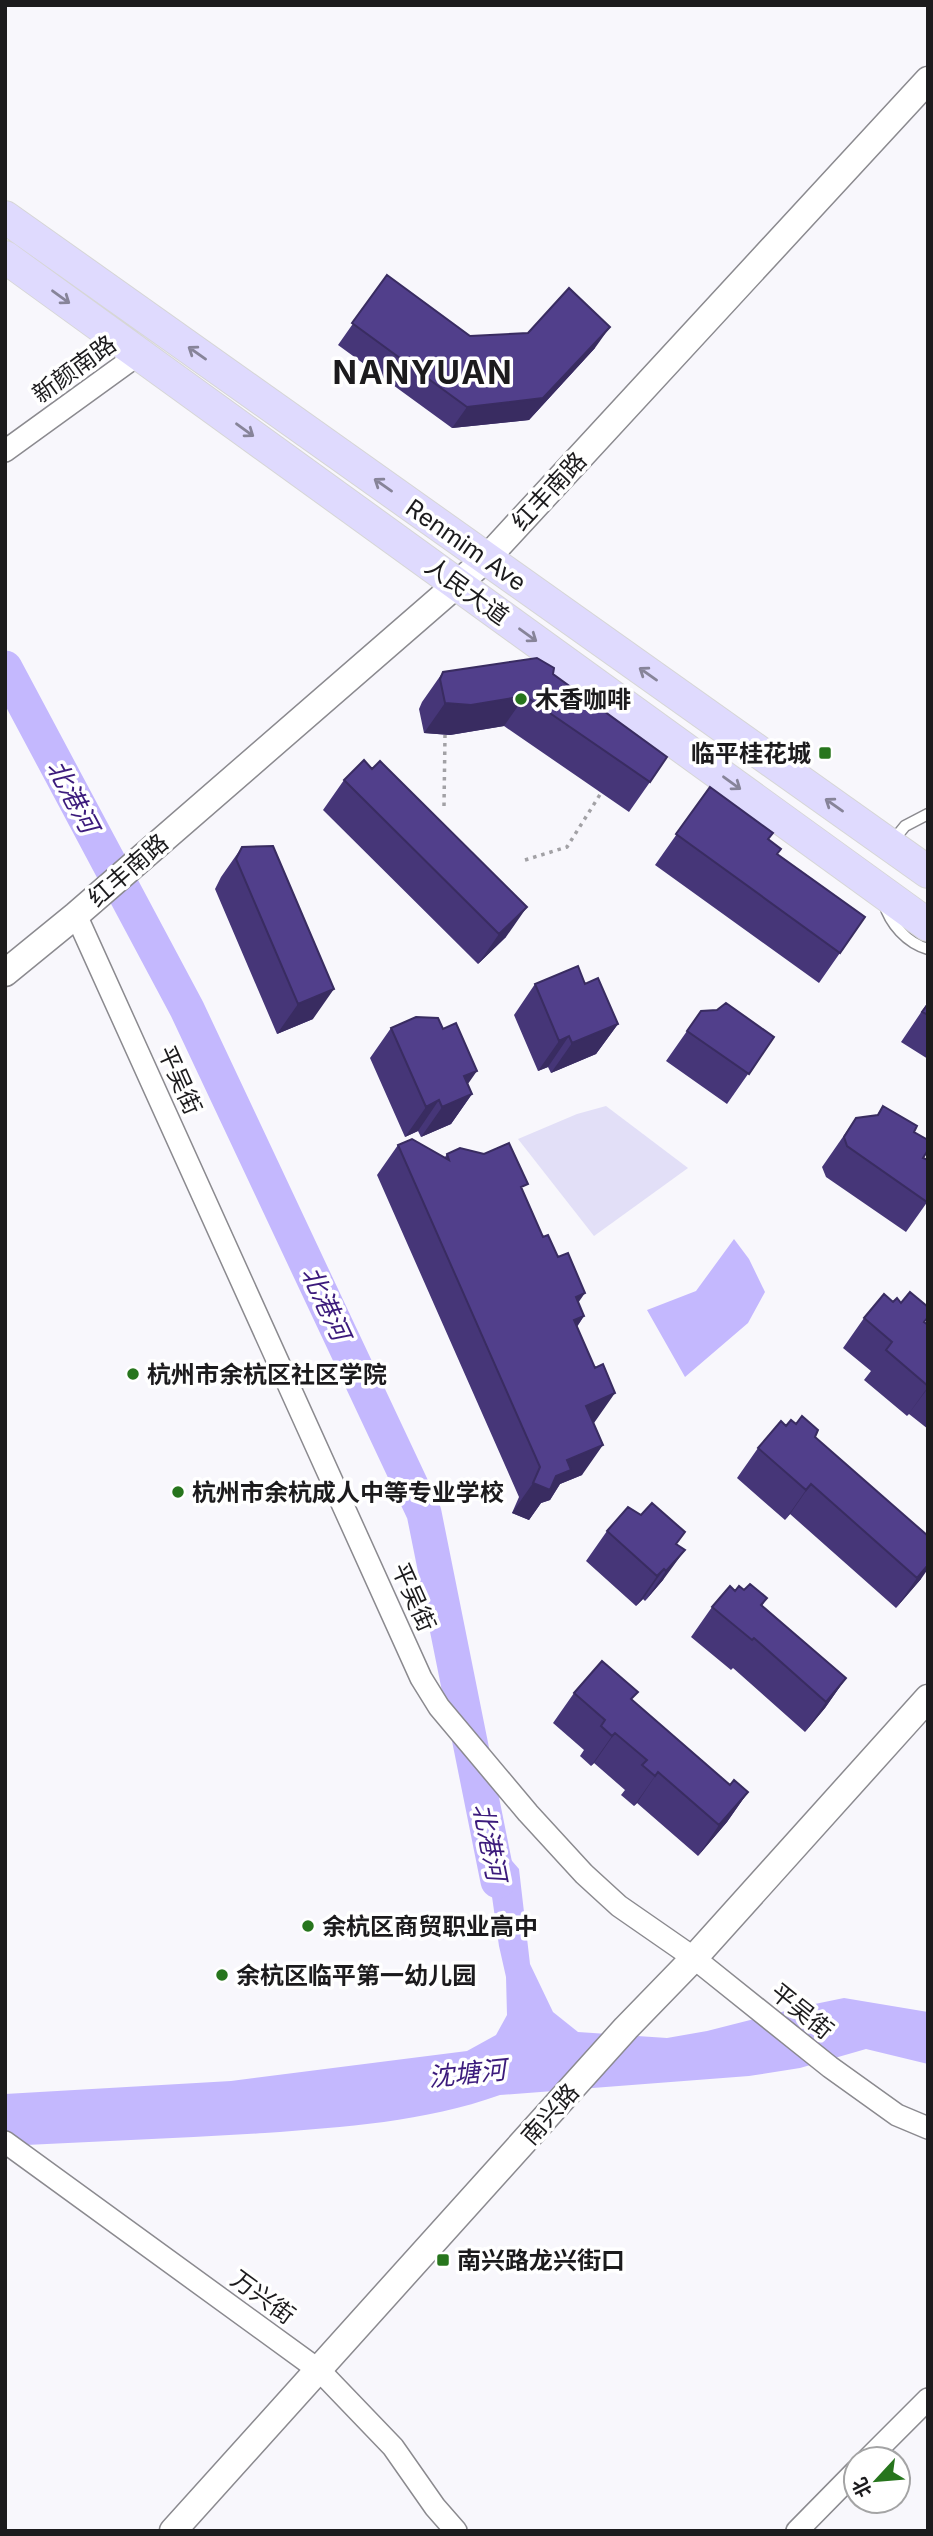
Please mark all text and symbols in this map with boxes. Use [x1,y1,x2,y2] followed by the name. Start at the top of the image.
[51,290,70,304] one-way arrow
[27,329,121,409] street label: 新颜南路
[188,346,207,361] one-way arrow
[332,353,514,392] district label: NANYUAN
[235,423,254,437] one-way arrow
[506,446,592,536] street label: 红丰南路
[374,478,393,492] one-way arrow
[400,493,532,597] street label: Renmim Ave
[420,551,514,631] street label: 人民大道
[518,628,537,643] one-way arrow
[639,667,658,681] one-way arrow
[535,685,631,714] place label: 木香咖啡
[513,691,529,707] marker: 木香咖啡
[691,739,811,768] place label: 临平桂花城
[817,745,833,761] marker: 临平桂花城
[41,754,107,842] water label: 北港河
[722,776,741,791] one-way arrow
[825,798,844,812] one-way arrow
[82,828,174,912] street label: 红丰南路
[152,1041,208,1119] street label: 平吴街
[295,1261,359,1349] water label: 北港河
[147,1360,387,1389] place label: 杭州市余杭区社区学院
[125,1366,141,1382] marker: 杭州市余杭区社区学院
[192,1478,504,1507] place label: 杭州市余杭成人中等专业学校
[170,1484,186,1500] marker: 杭州市余杭成人中等专业学校
[386,1558,442,1636] street label: 平吴街
[467,1801,514,1888] water label: 北港河
[322,1912,538,1941] place label: 余杭区商贸职业高中
[300,1918,316,1934] marker: 余杭区商贸职业高中
[236,1961,476,1990] place label: 余杭区临平第一幼儿园
[214,1967,230,1983] marker: 余杭区临平第一幼儿园
[765,1977,839,2045] street label: 平吴街
[427,2053,512,2092] water label: 沈塘河
[515,2078,585,2150] street label: 南兴路
[457,2246,625,2275] place label: 南兴路龙兴街口
[435,2252,451,2268] marker: 南兴路龙兴街口
[225,2264,301,2330] street label: 万兴街
[842,2445,912,2515] north arrow
[848,2474,877,2501] text: 北

